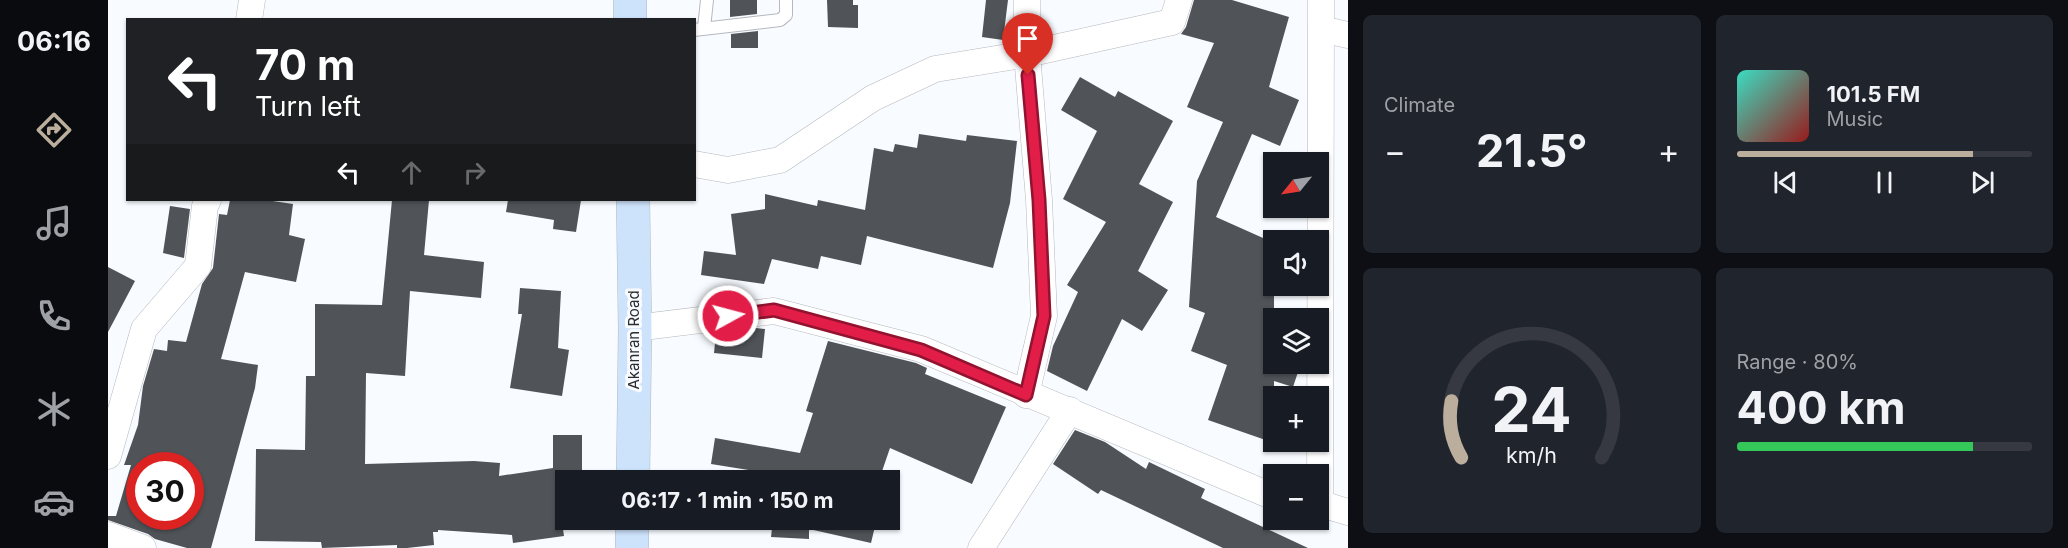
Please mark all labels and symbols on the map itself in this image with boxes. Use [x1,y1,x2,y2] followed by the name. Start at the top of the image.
[1002,13,1053,75] pin
[1263,152,1329,218] north arrow
[696,284,760,348] position arrow
[624,290,643,390] street label: Akanran Road
[126,452,204,530] speed limit sign: 30

